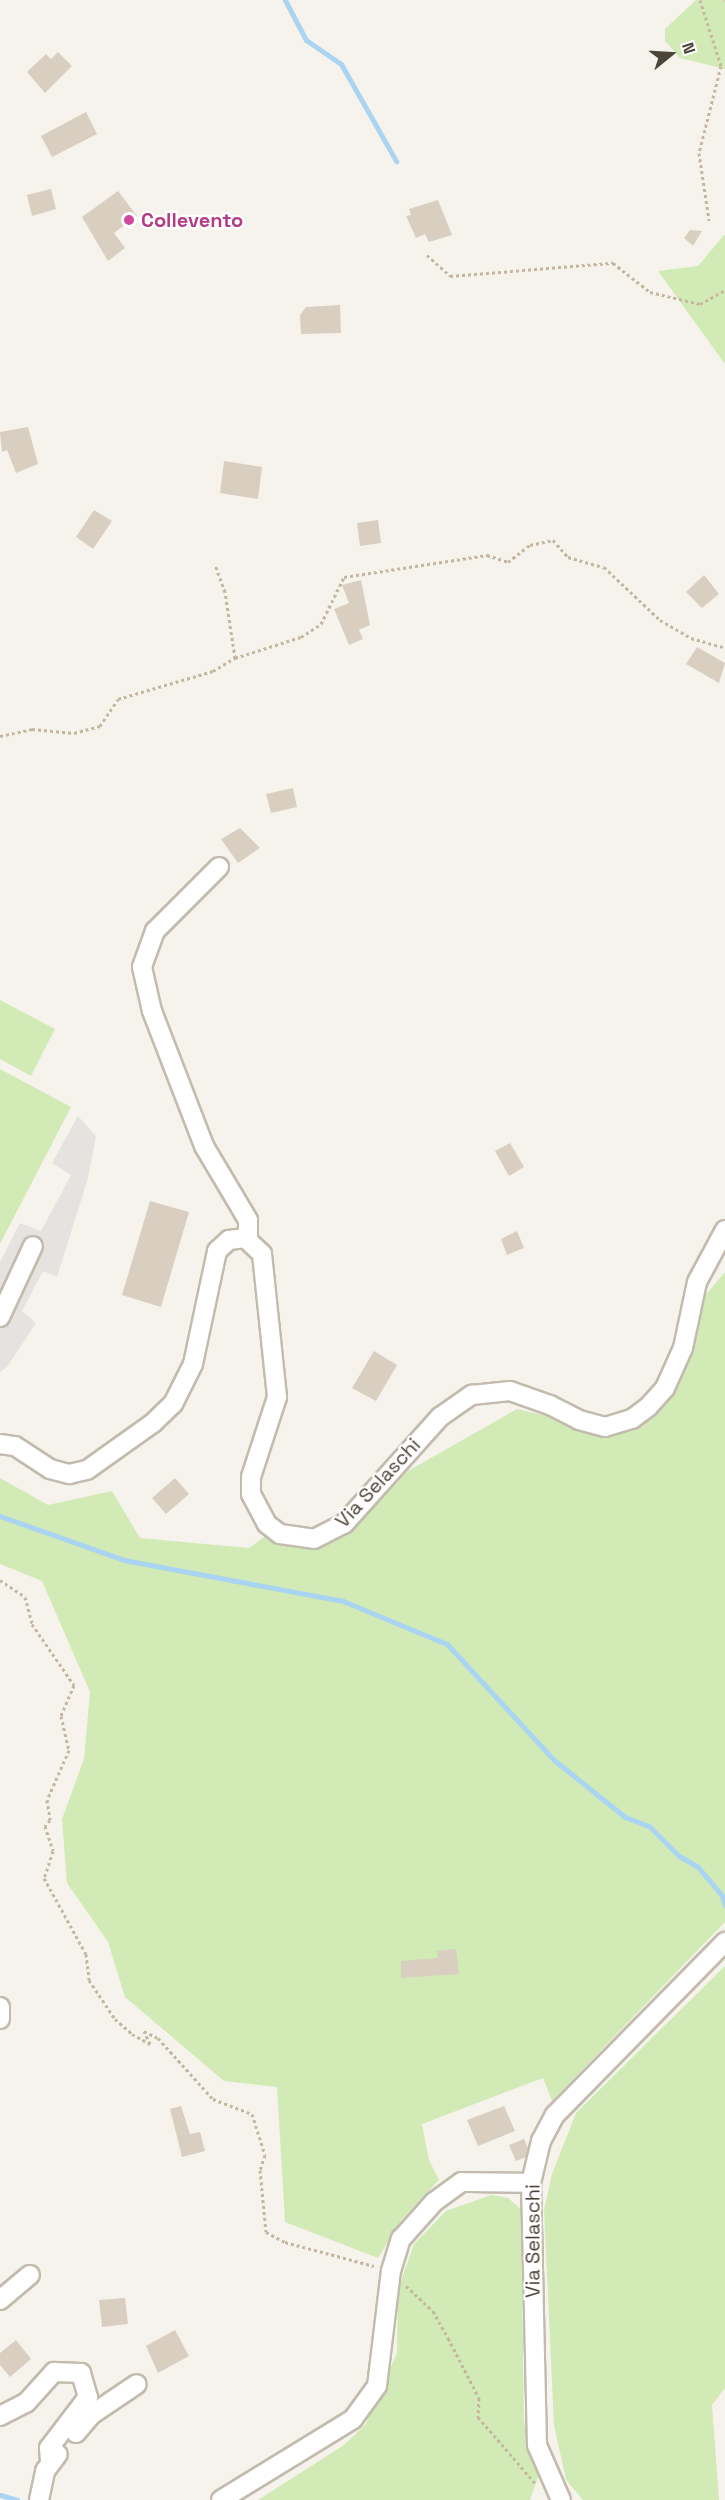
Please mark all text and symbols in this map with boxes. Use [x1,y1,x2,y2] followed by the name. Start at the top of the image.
[641,24,701,84] north arrow
[677,40,700,57] text: N
[141,208,243,232] place label: Collevento
[122,213,136,227] marker: Collevento
[330,1433,426,1533] street label: Via Selaschi
[521,2184,545,2298] street label: Via Selaschi

